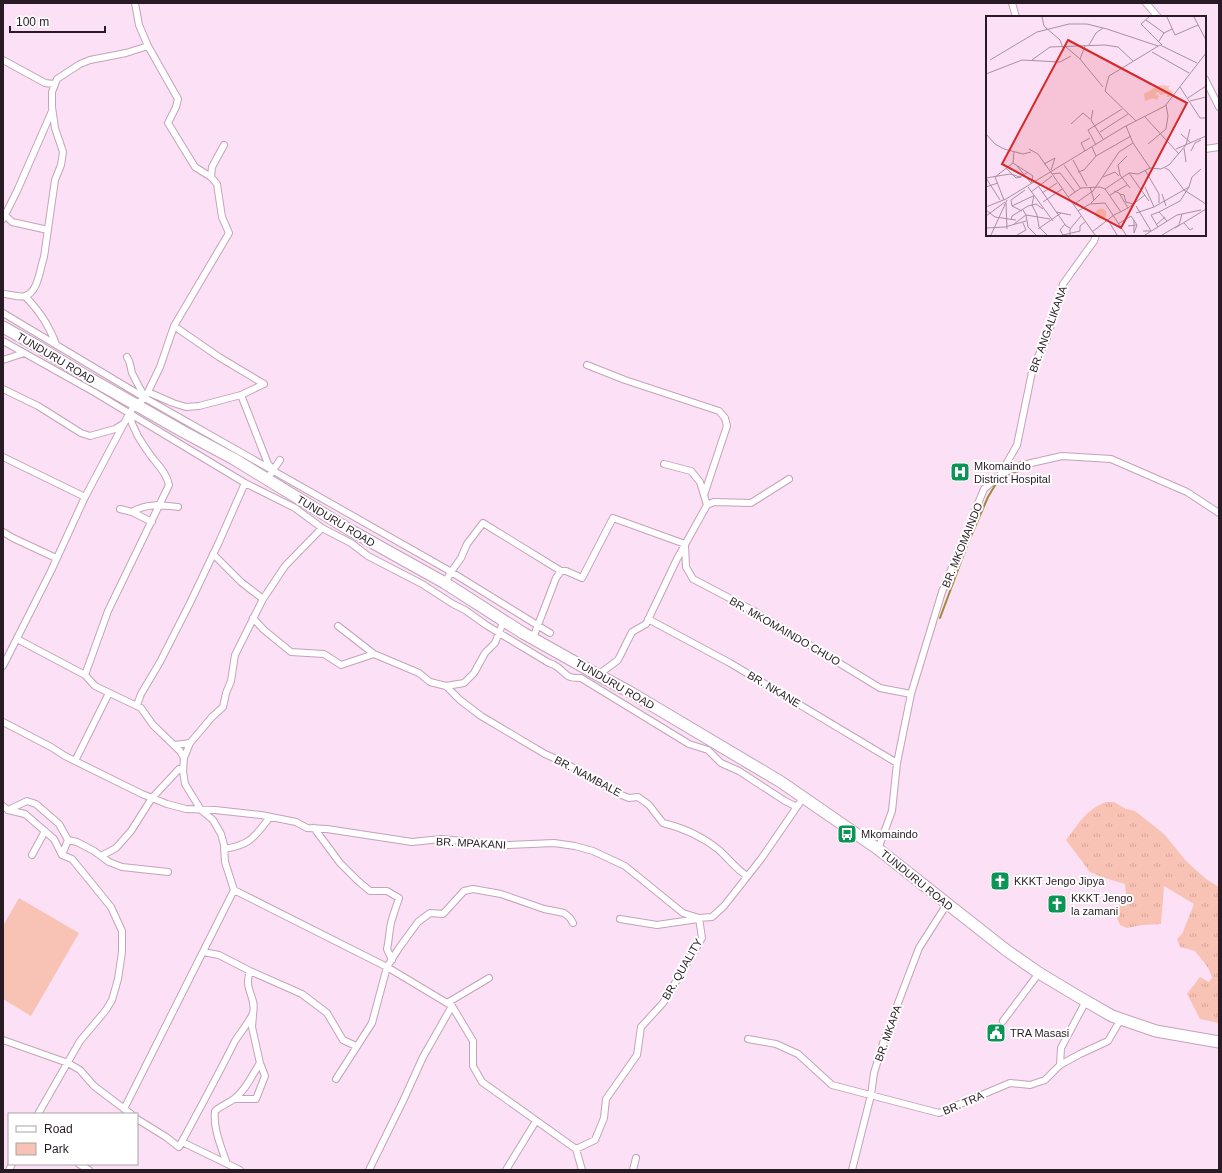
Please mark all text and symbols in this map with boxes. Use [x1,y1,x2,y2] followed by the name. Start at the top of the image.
[10,8,105,34] scale bar
[16,15,49,29] text: 100 m
[986,16,1206,236] inset map
[1027,284,1069,374] street label: BR. ANGALIKANA
[15,330,97,386] street label: TUNDURU ROAD
[974,460,1050,485] place label: Mkomaindo District Hospital
[949,461,971,483] hospital icon: Mkomaindo District Hospital
[295,493,377,549] street label: TUNDURU ROAD
[939,500,985,589] street label: BR. MKOMAINDO
[727,594,843,668] street label: BR. MKOMAINDO CHUO
[573,656,657,712] street label: TUNDURU ROAD
[745,669,803,709] street label: BR. NKANE
[553,753,623,799] street label: BR. NAMBALE
[836,823,858,845] bus stop icon: Mkomaindo
[861,828,918,840] place label: Mkomaindo
[436,835,506,851] street label: BR. MPAKANI
[879,847,955,913] street label: TUNDURU ROAD
[989,870,1011,892] church icon: KKKT Jengo Jipya
[1014,875,1105,887] place label: KKKT Jengo Jipya
[1071,892,1133,917] place label: KKKT Jengo la zamani
[1046,893,1068,915] church icon: KKKT Jengo la zamani
[660,936,705,1002] street label: BR. QUALITY
[872,1003,904,1063] street label: BR. MKAPA
[985,1022,1007,1044] public building icon: TRA Masasi
[1010,1027,1069,1039] place label: TRA Masasi
[941,1089,986,1117] street label: BR. TRA
[8,1113,138,1165] legend
[44,1122,73,1136] text: Road
[44,1142,70,1156] text: Park

